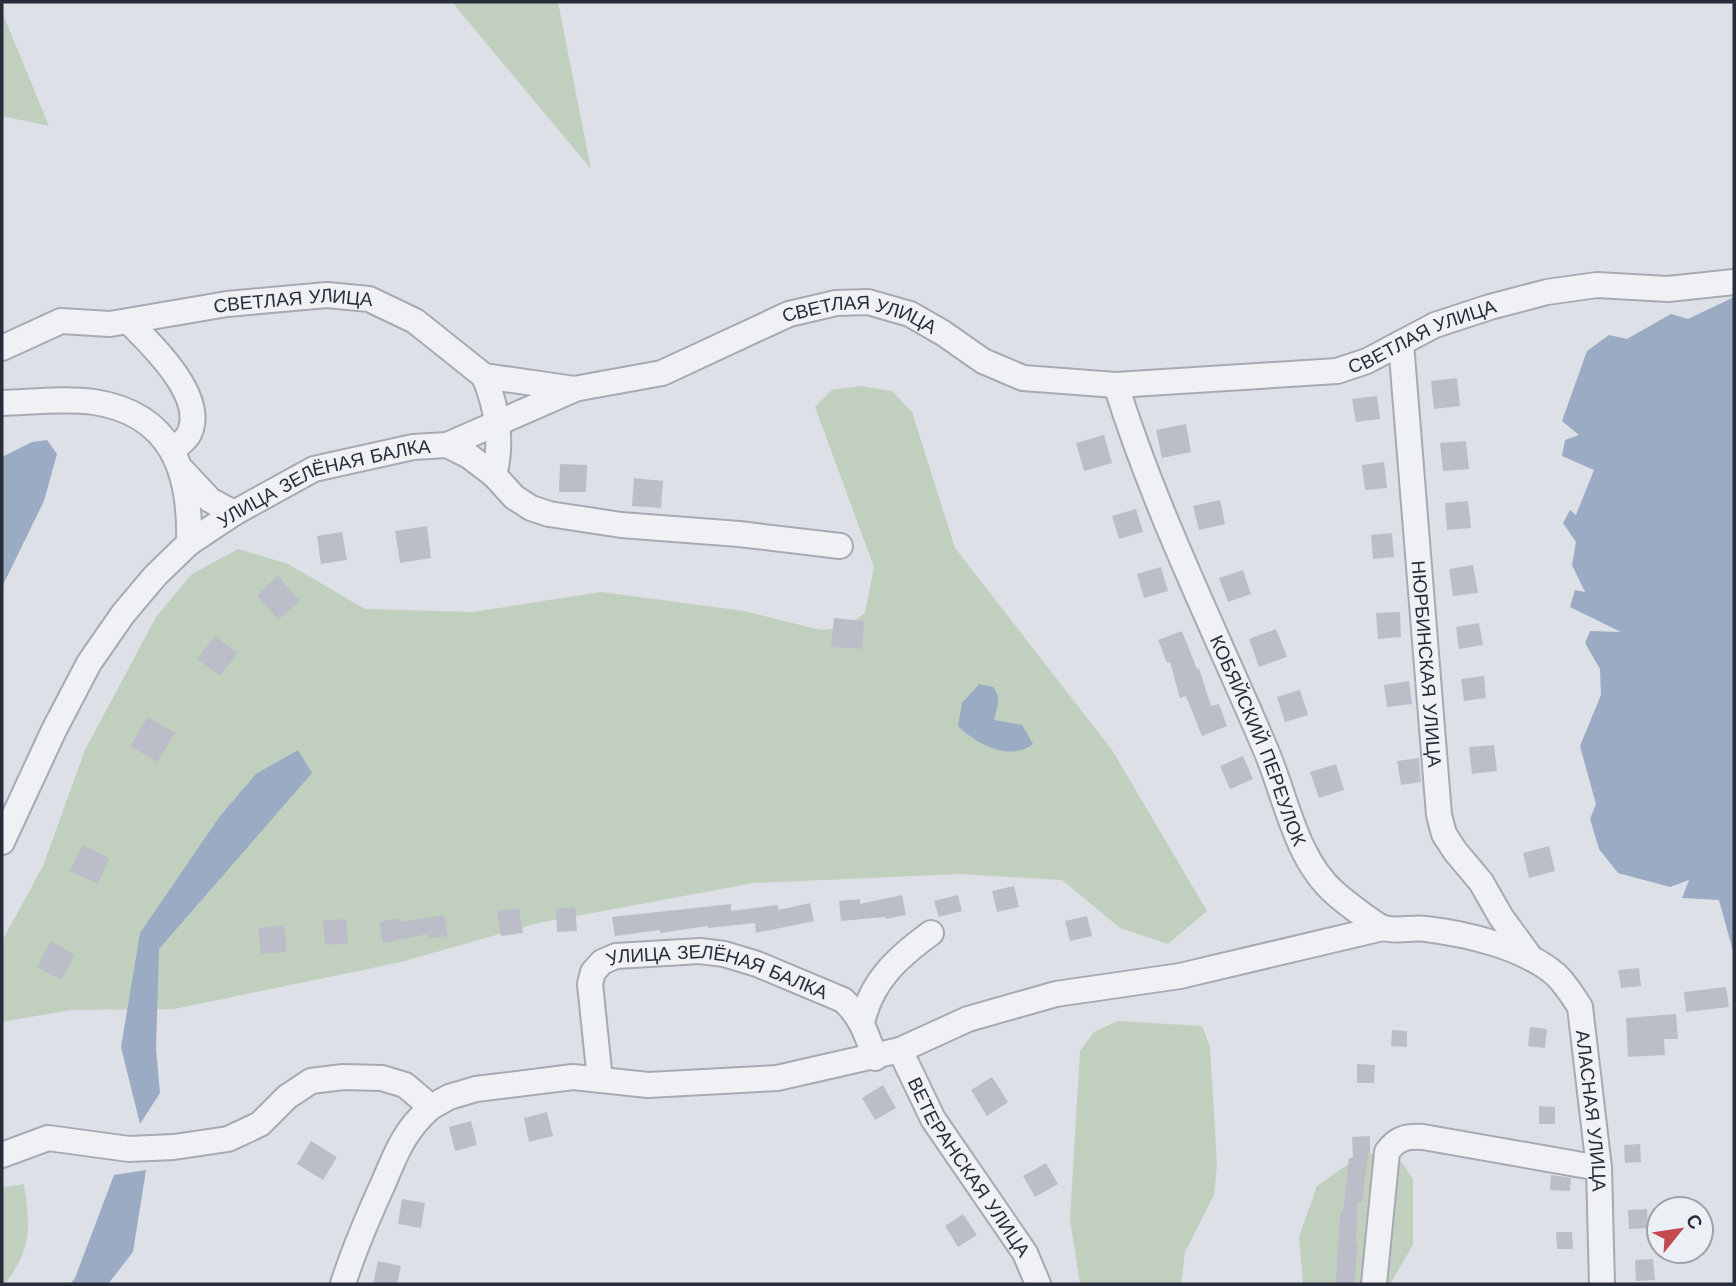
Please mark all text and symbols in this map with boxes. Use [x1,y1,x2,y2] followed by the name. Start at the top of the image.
[212,284,374,318] street label: СВЕТЛАЯ УЛИЦА
[778,291,941,339] street label: СВЕТЛАЯ УЛИЦА
[1345,295,1499,379] street label: СВЕТЛАЯ УЛИЦА
[213,435,431,533] street label: УЛИЦА ЗЕЛЁНАЯ БАЛКА
[1407,560,1446,769] street label: НЮРБИНСКАЯ УЛИЦА
[1205,632,1311,849] street label: КОБЯЙСКИЙ ПЕРЕУЛОК
[603,940,831,1004] street label: УЛИЦА ЗЕЛЁНАЯ БАЛКА
[1571,1029,1611,1192] street label: АЛАСНАЯ УЛИЦА
[903,1073,1035,1261] street label: ВЕТЕРАНСКАЯ УЛИЦА
[1645,1195,1715,1265] north arrow
[1681,1210,1708,1234] text: С

